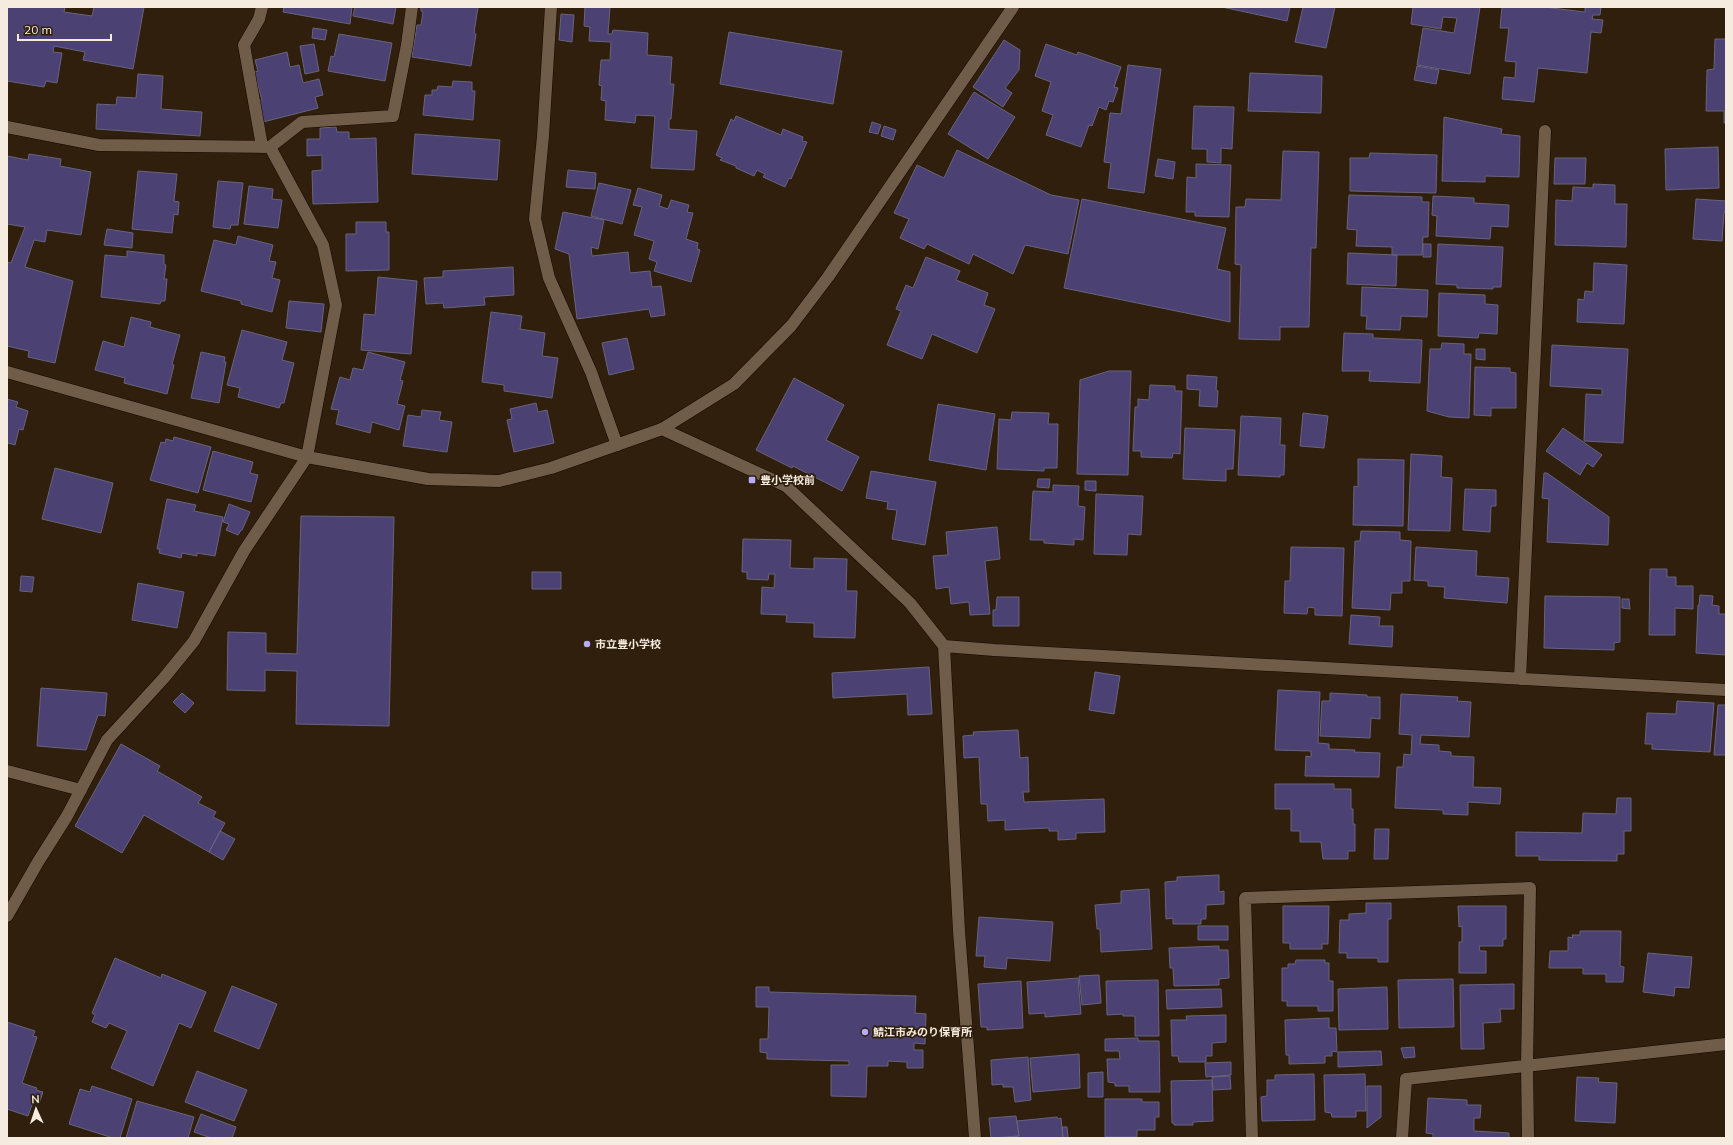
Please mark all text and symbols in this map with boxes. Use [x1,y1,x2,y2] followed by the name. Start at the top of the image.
[18,16,111,42] scale bar
[24,22,52,37] text: 20 m
[760,473,815,487] place label: 豊小学校前
[747,475,757,485] marker: 豊小学校前
[595,637,661,651] place label: 市立豊小学校
[582,639,592,649] marker: 市立豊小学校
[873,1025,972,1039] place label: 鯖江市みのり保育所
[860,1027,870,1037] marker: 鯖江市みのり保育所
[16,1089,56,1129] north arrow
[31,1092,40,1106] text: N

